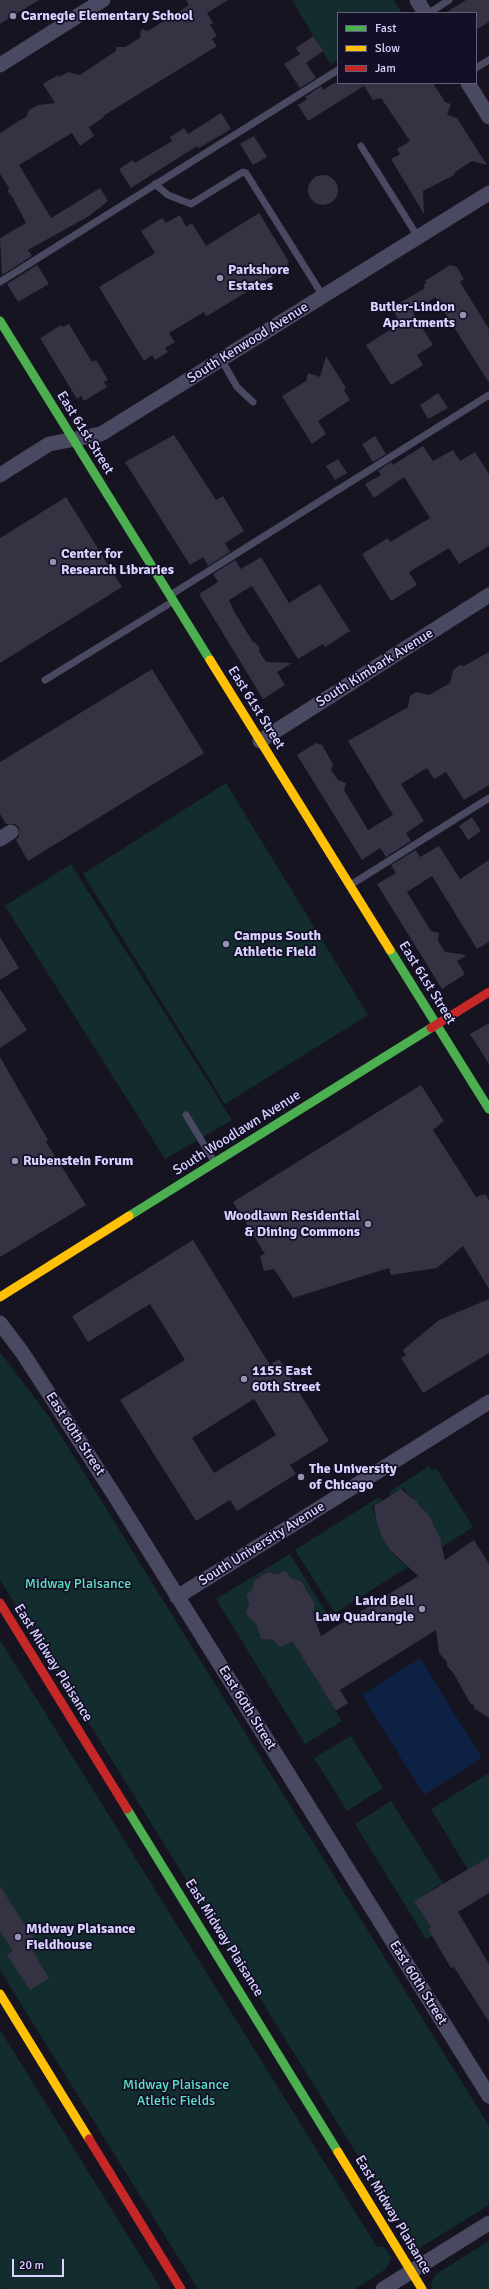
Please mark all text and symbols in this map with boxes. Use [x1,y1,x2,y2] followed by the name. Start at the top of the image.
[21,8,193,24] place label: Carnegie Elementary School
[8,11,18,21] marker: Carnegie Elementary School
[337,12,477,84] legend
[375,21,396,36] text: Fast
[375,41,400,56] text: Slow
[375,61,396,76] text: Jam
[228,262,289,294] place label: Parkshore Estates
[215,273,225,283] marker: Parkshore Estates
[184,299,312,387] street label: South Kenwood Avenue
[370,299,455,332] place label: Butler-Lindon Apartments
[458,310,468,320] marker: Butler-Lindon Apartments
[53,388,117,478] street label: East 61st Street
[61,546,174,578] place label: Center for Research Libraries
[48,557,58,567] marker: Center for Research Libraries
[313,625,437,711] street label: South Kimbark Avenue
[224,663,288,753] street label: East 61st Street
[234,928,321,960] place label: Campus South Athletic Field
[395,938,459,1028] street label: East 61st Street
[221,939,231,949] marker: Campus South Athletic Field
[170,1087,304,1179] street label: South Woodlawn Avenue
[23,1153,133,1169] place label: Rubenstein Forum
[10,1156,20,1166] marker: Rubenstein Forum
[224,1208,360,1240] place label: Woodlawn Residential & Dining Commons
[363,1219,373,1229] marker: Woodlawn Residential & Dining Commons
[252,1363,321,1396] place label: 1155 East 60th Street
[239,1374,249,1384] marker: 1155 East 60th Street
[42,1389,108,1479] street label: East 60th Street
[309,1461,397,1494] place label: The University of Chicago
[296,1472,306,1482] marker: The University of Chicago
[196,1498,328,1590] street label: South University Avenue
[25,1576,131,1592] park label: Midway Plaisance
[315,1593,414,1626] place label: Laird Bell Law Quadrangle
[10,1601,96,1725] street label: East Midway Plaisance
[417,1604,427,1614] marker: Laird Bell Law Quadrangle
[214,1663,280,1753] street label: East 60th Street
[181,1876,267,2000] street label: East Midway Plaisance
[26,1921,136,1954] place label: Midway Plaisance Fieldhouse
[13,1932,23,1942] marker: Midway Plaisance Fieldhouse
[385,1938,451,2028] street label: East 60th Street
[123,2077,229,2110] park label: Midway Plaisance Atletic Fields
[351,2153,435,2277] street label: East Midway Plaisance
[14,2251,66,2277] scale bar
[19,2258,44,2273] text: 20 m

